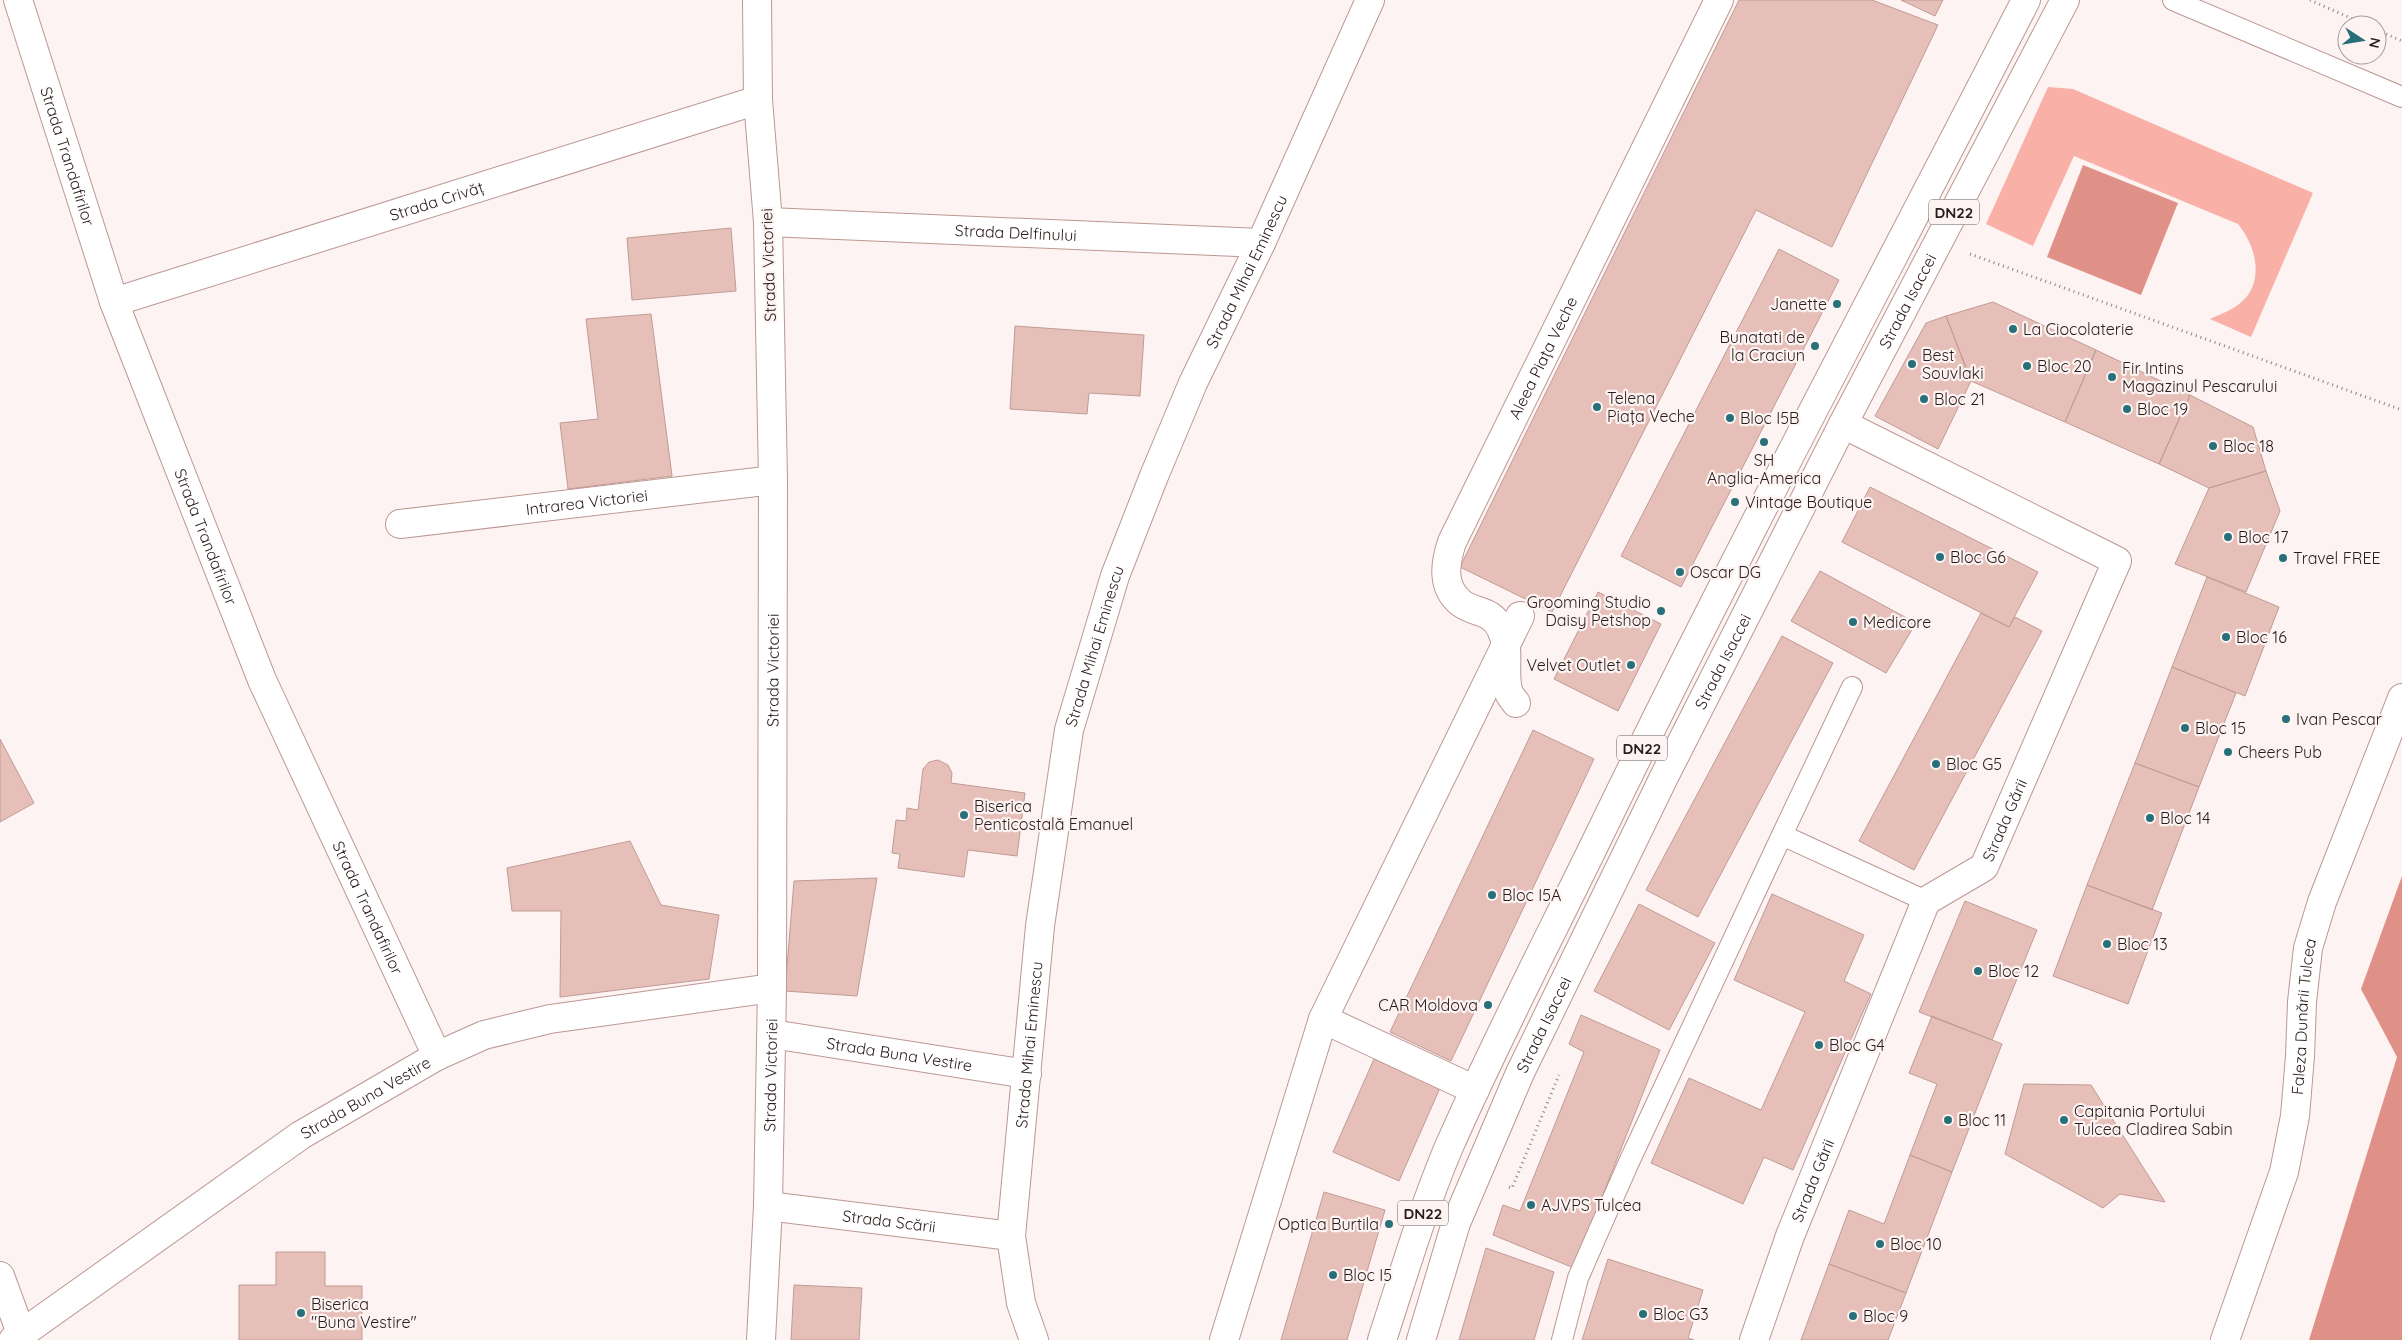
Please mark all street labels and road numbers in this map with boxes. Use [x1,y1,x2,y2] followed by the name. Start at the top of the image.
[36,84,99,228] street label: Strada Trandafirilor
[387,177,486,225] street label: Strada Crivăț
[1201,192,1291,351] street label: Strada Mihai Eminescu
[1929,200,1979,224] road number: DN22
[756,208,780,322] street label: Strada Victoriei
[954,220,1077,245] street label: Strada Delfinului
[1874,250,1940,352] street label: Strada Isaccei
[1504,293,1581,422] street label: Aleea Piața Veche
[170,466,242,608] street label: Strada Trandafirilor
[525,485,649,519] street label: Intrarea Victoriei
[1061,563,1128,729] street label: Strada Mihai Eminescu
[1690,610,1755,712] street label: Strada Isaccei
[763,614,783,727] street label: Strada Victoriei
[1617,736,1667,760] road number: DN22
[1978,776,2031,864] street label: Strada Gării
[328,838,408,978] street label: Strada Trandafirilor
[2287,936,2320,1096] street label: Faleza Dunării Tulcea
[1011,960,1047,1129] street label: Strada Mihai Eminescu
[1512,973,1575,1076] street label: Strada Isaccei
[759,1018,781,1132] street label: Strada Victoriei
[825,1033,974,1075] street label: Strada Buna Vestire
[297,1052,434,1143] street label: Strada Buna Vestire
[1787,1136,1838,1225] street label: Strada Gării
[1398,1200,1448,1226] road number: DN22
[841,1205,937,1237] street label: Strada Scării

